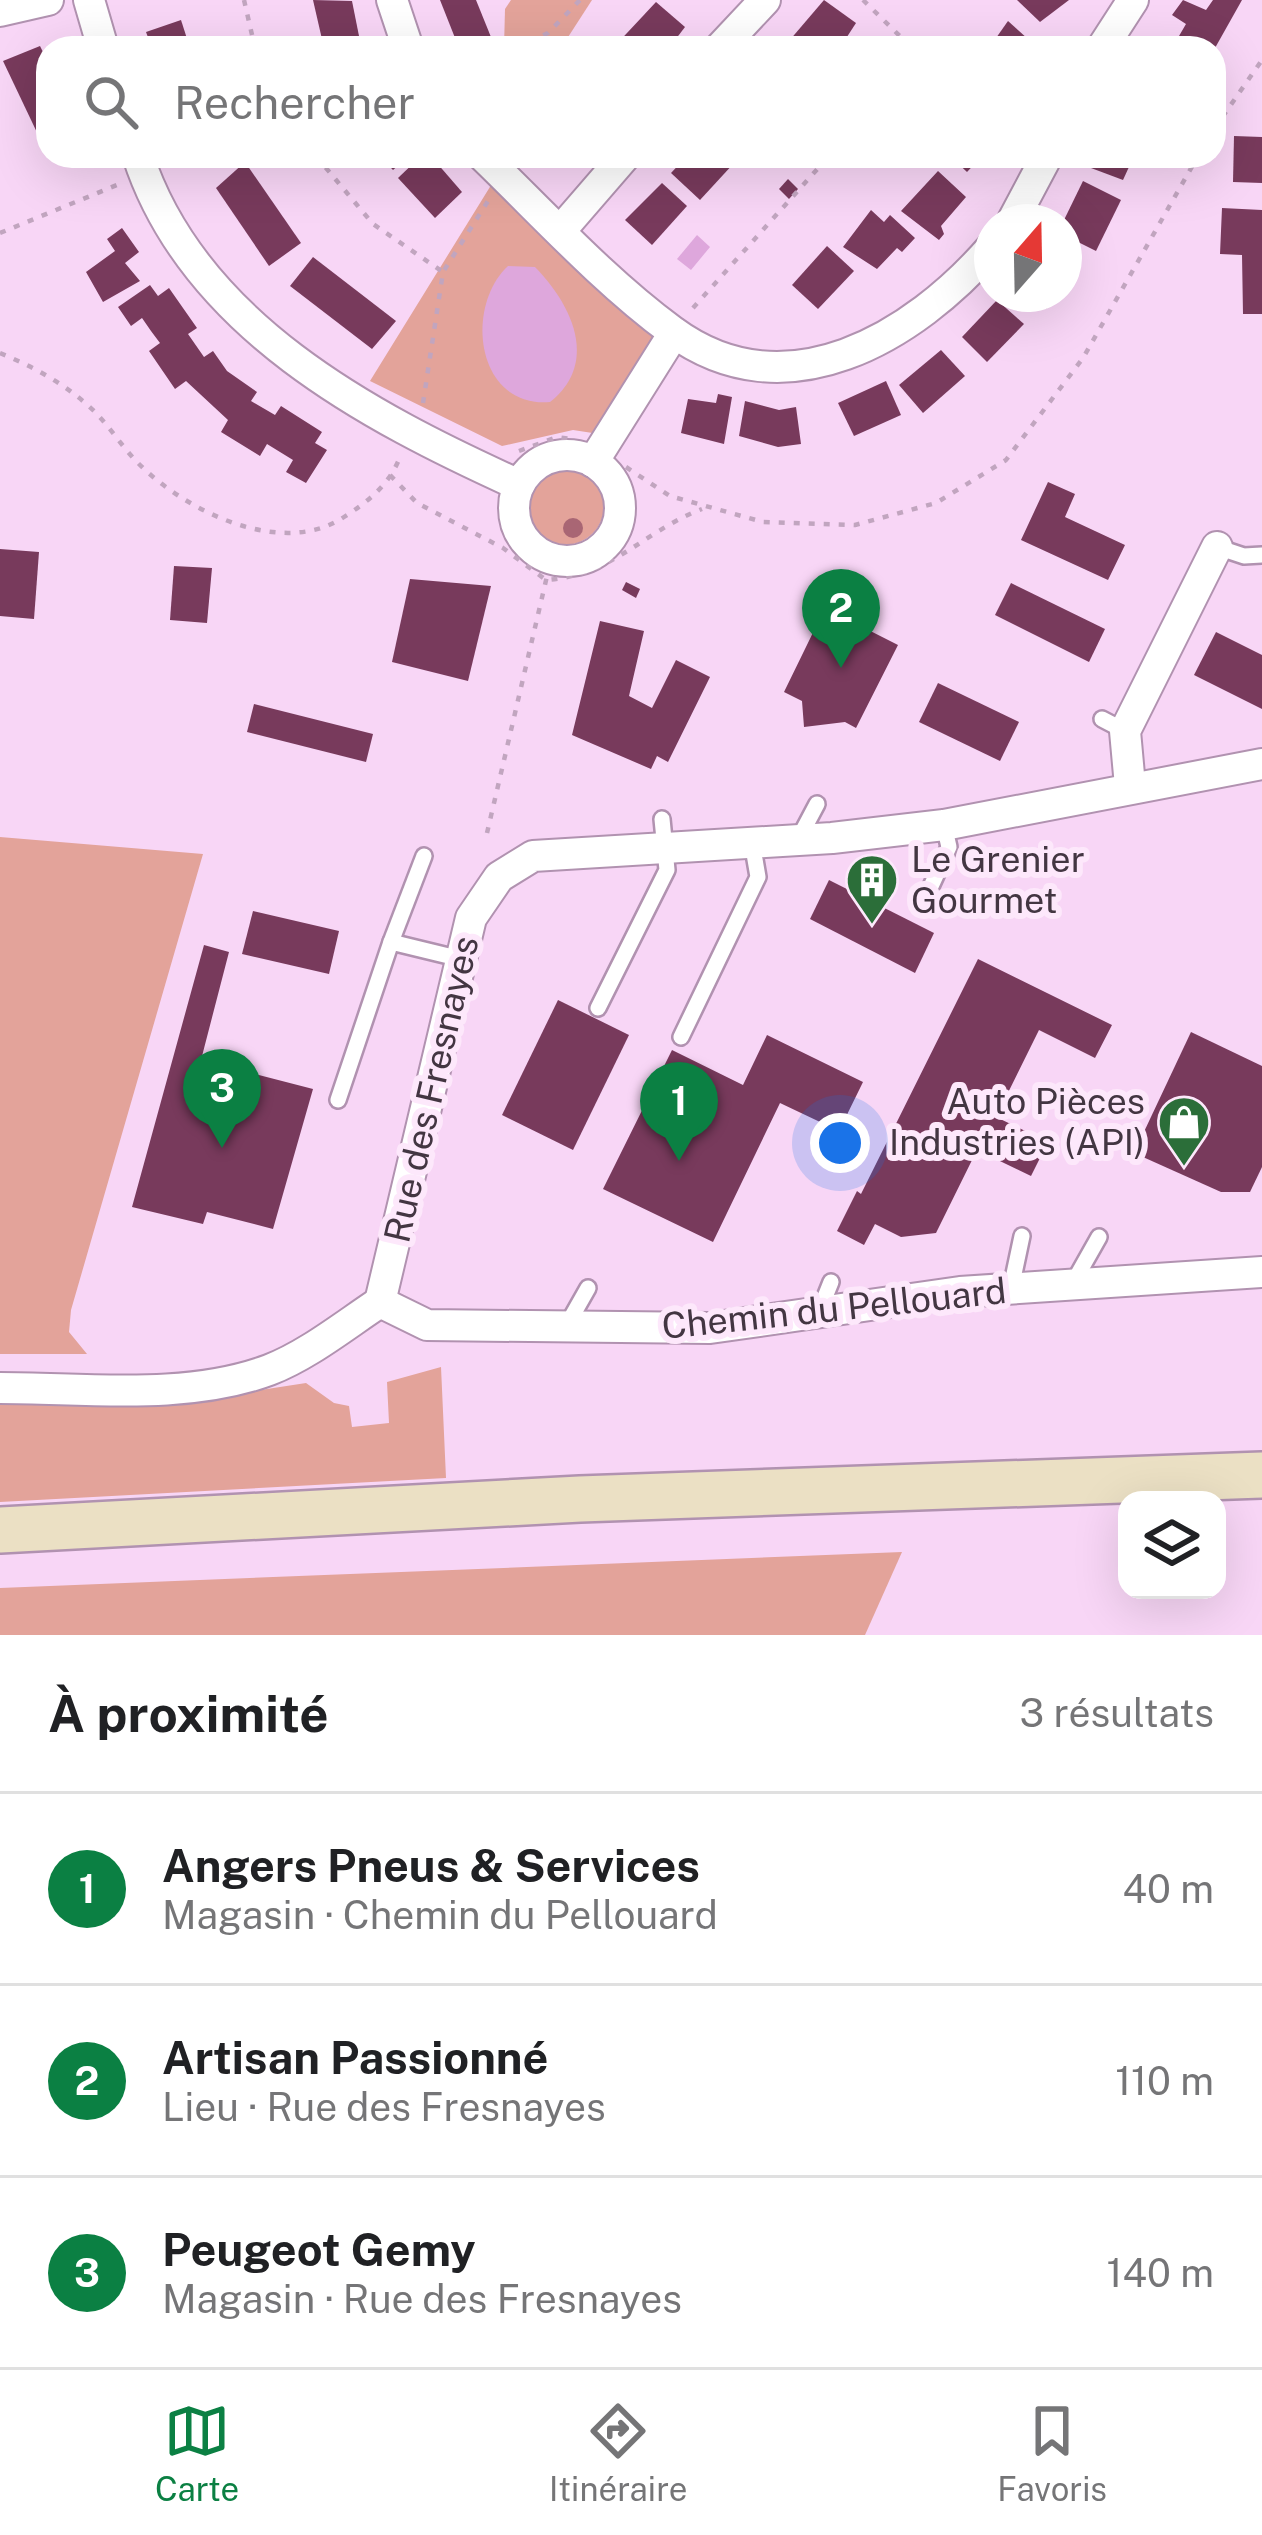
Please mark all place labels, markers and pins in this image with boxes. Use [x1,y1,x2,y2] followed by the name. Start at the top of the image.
[802,569,880,668] pin: 2
[911,838,1085,921] place label: Le Grenier Gourmet
[844,852,900,926] building icon: Le Grenier Gourmet
[183,1049,261,1148] pin: 3
[640,1062,718,1161] pin: 1
[889,1080,1145,1163] place label: Auto Pièces Industries (API)
[1156,1094,1212,1168] shop icon: Auto Pièces Industries (API)

